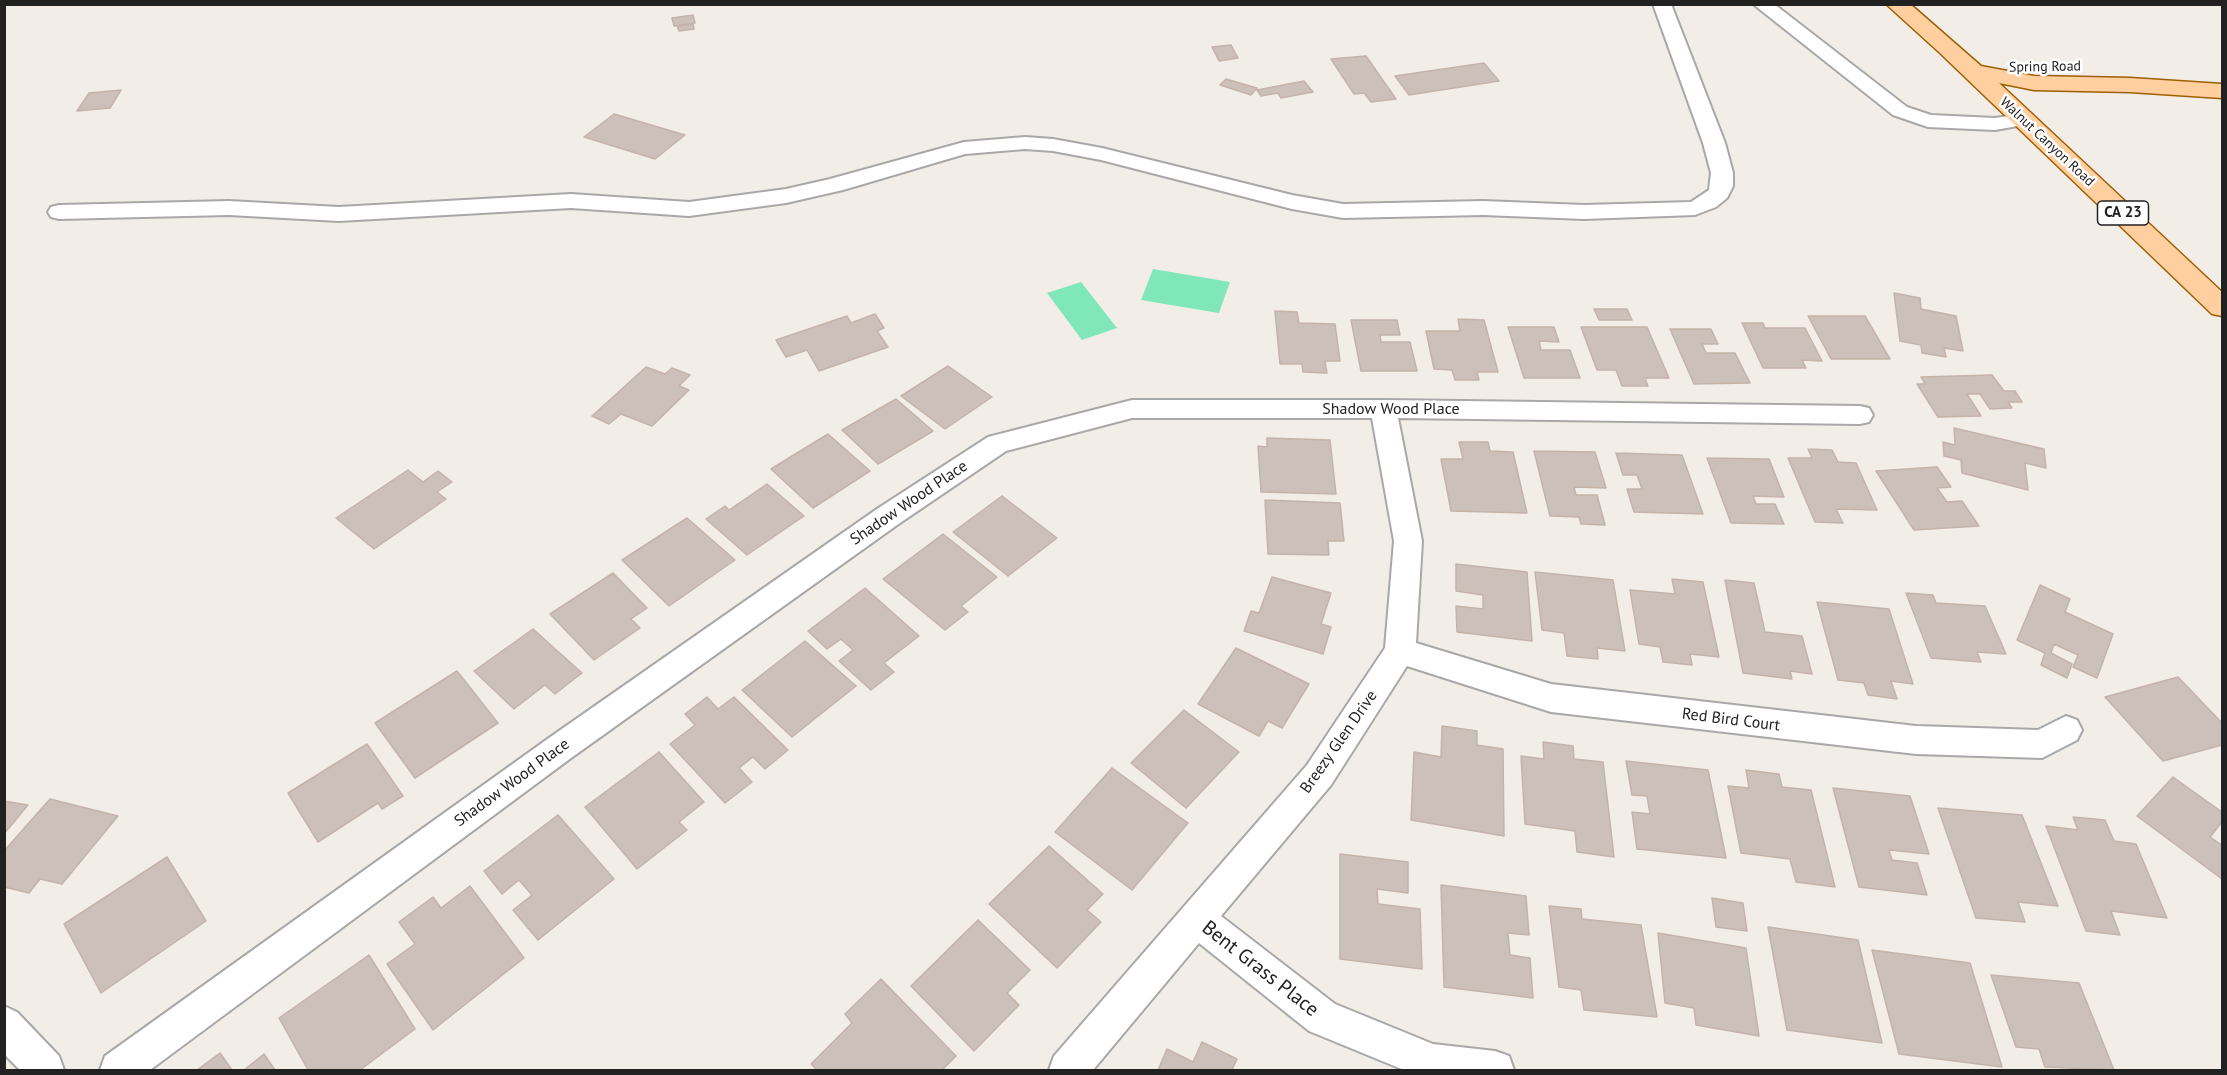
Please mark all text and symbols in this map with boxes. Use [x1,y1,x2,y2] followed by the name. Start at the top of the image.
[2009,58,2081,76] street label: Spring Road
[1996,94,2098,190] street label: Walnut Canyon Road
[2098,201,2148,225] road number: CA 23
[1322,399,1460,419] street label: Shadow Wood Place
[847,457,971,549] street label: Shadow Wood Place
[1296,687,1382,797] street label: Breezy Glen Drive
[1681,704,1781,736] street label: Red Bird Court
[451,735,573,831] street label: Shadow Wood Place
[1197,916,1323,1022] street label: Bent Grass Place

